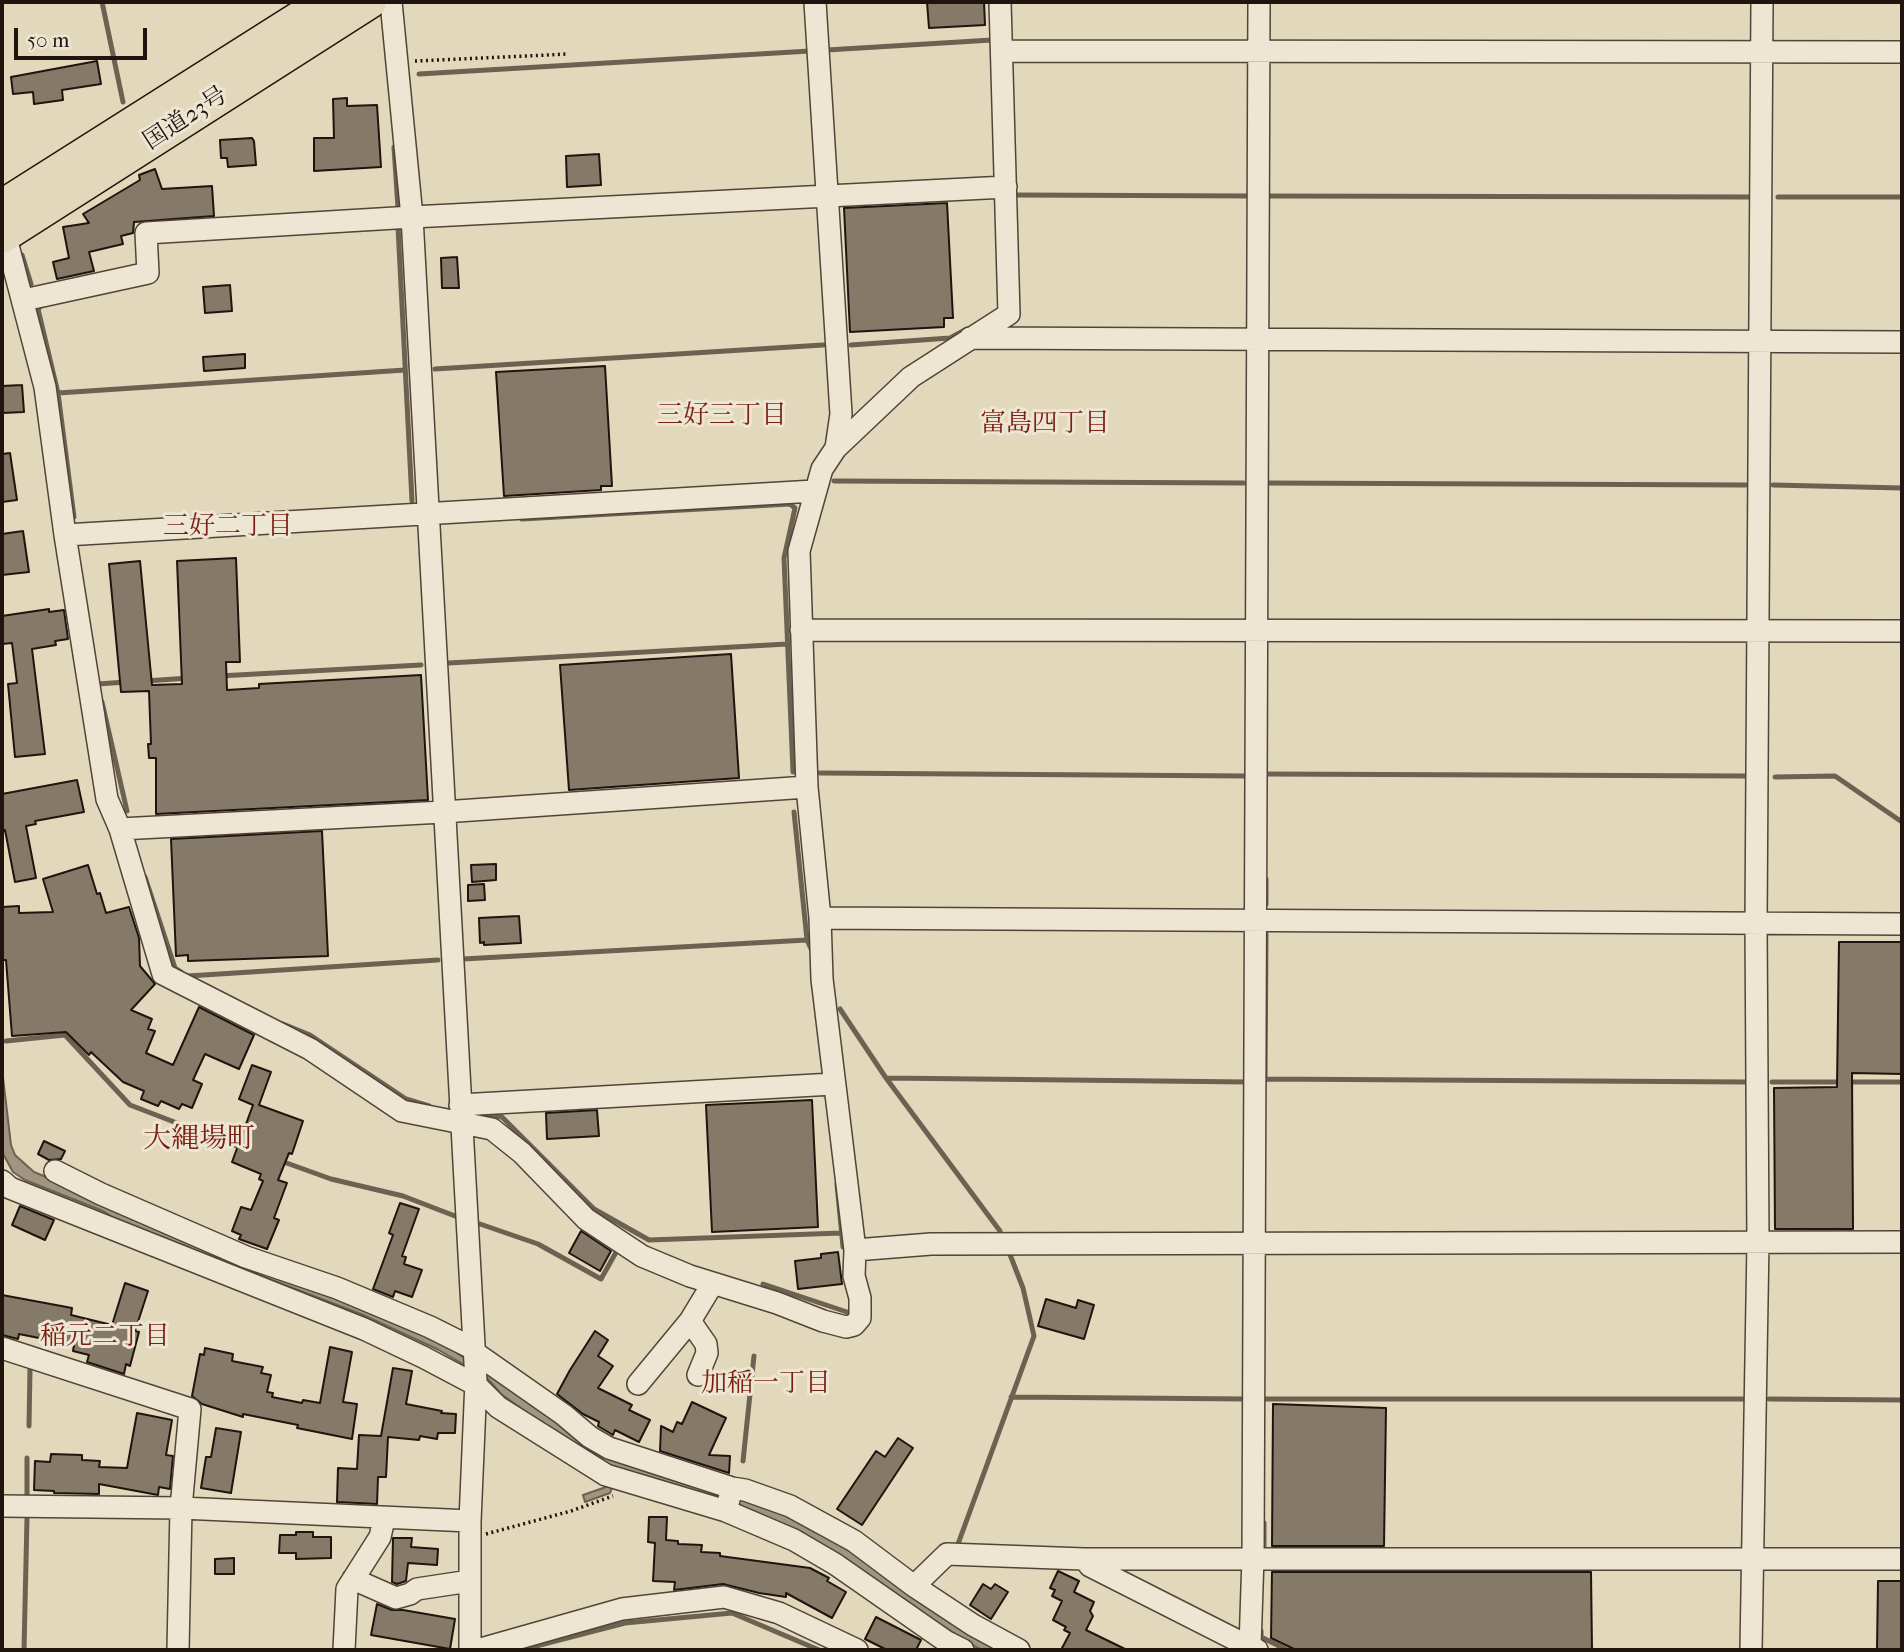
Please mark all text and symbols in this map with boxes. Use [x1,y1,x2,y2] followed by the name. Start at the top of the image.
[18,14,150,58] scale bar
[27,28,70,52] text: 50 m
[139,81,233,157] street label: 国道23号
[657,401,787,433] district label: 三好三丁目
[980,409,1110,441] district label: 富島四丁目
[163,512,293,544] district label: 三好二丁目
[143,1123,255,1157] district label: 大縄場町
[40,1322,170,1354] district label: 稲元二丁目
[701,1369,831,1401] district label: 加稲一丁目

